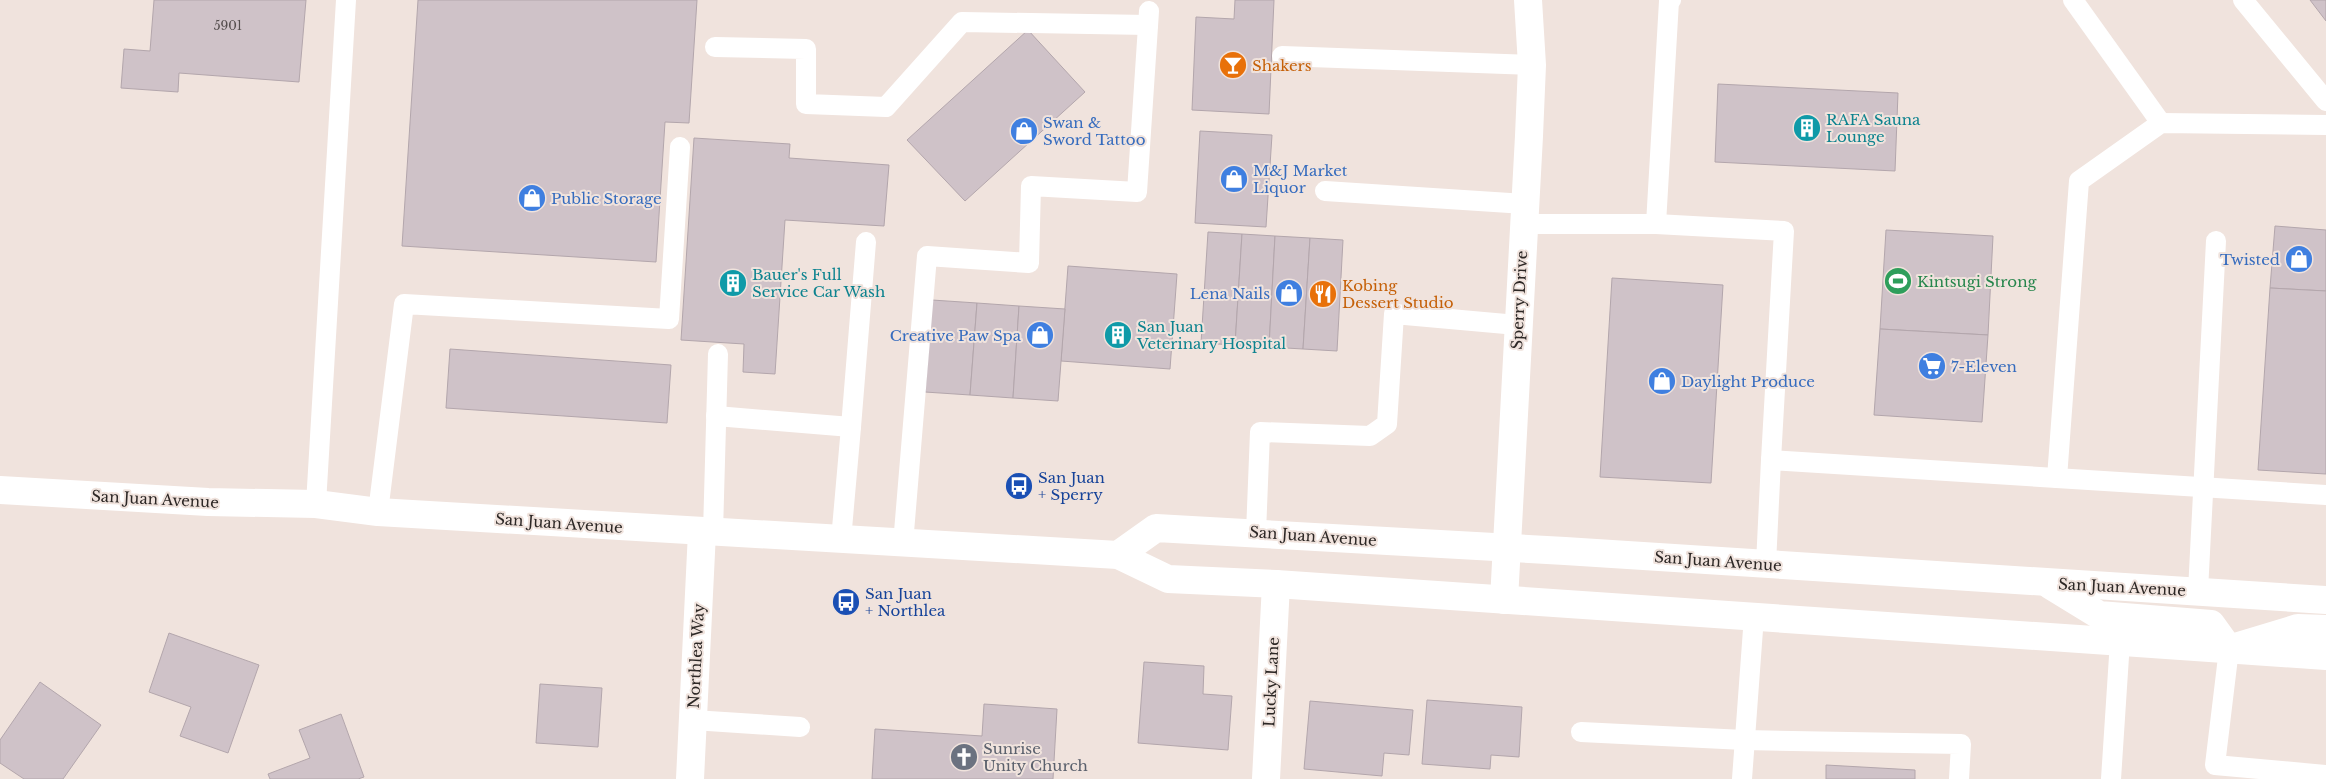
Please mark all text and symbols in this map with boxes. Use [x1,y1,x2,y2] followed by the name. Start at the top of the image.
[214,18,242,33] house number: 5901
[1218,50,1248,80] bar icon: Shakers
[1252,56,1312,75] place label: Shakers
[1826,110,1921,146] place label: RAFA Sauna Lounge
[1043,113,1146,149] place label: Swan & Sword Tattoo
[1792,113,1822,143] building icon: RAFA Sauna Lounge
[1009,116,1039,146] shop icon: Swan & Sword Tattoo
[1253,161,1348,197] place label: M&J Market Liquor
[1219,164,1249,194] shop icon: M&J Market Liquor
[517,183,547,213] shop icon: Public Storage
[551,189,662,208] place label: Public Storage
[2284,244,2314,274] shop icon: Twisted
[1507,250,1531,350] street label: Sperry Drive
[2220,250,2280,269] place label: Twisted
[752,265,885,301] place label: Bauer's Full Service Car Wash
[1883,266,1913,296] sports icon: Kintsugi Strong
[718,268,748,298] building icon: Bauer's Full Service Car Wash
[1917,272,2037,291] place label: Kintsugi Strong
[1342,276,1454,312] place label: Kobing Dessert Studio
[1274,278,1304,308] shop icon: Lena Nails
[1308,279,1338,309] restaurant icon: Kobing Dessert Studio
[1190,284,1270,303] place label: Lena Nails
[1136,317,1286,353] place label: San Juan Veterinary Hospital
[1025,320,1055,350] shop icon: Creative Paw Spa
[1103,320,1133,350] building icon: San Juan Veterinary Hospital
[890,326,1022,345] place label: Creative Paw Spa
[1917,351,1947,381] supermarket icon: 7-Eleven
[1951,357,2017,376] place label: 7-Eleven
[1647,366,1677,396] shop icon: Daylight Produce
[1681,372,1815,391] place label: Daylight Produce
[1038,468,1105,504] place label: San Juan + Sperry
[1004,471,1034,501] bus stop icon: San Juan + Sperry
[91,486,219,512] street label: San Juan Avenue
[495,509,623,537] street label: San Juan Avenue
[1249,522,1377,550] street label: San Juan Avenue
[1654,547,1782,575] street label: San Juan Avenue
[2058,574,2186,600] street label: San Juan Avenue
[865,584,946,620] place label: San Juan + Northlea
[831,587,861,617] bus stop icon: San Juan + Northlea
[684,603,708,709] street label: Northlea Way
[1259,637,1283,727] street label: Lucky Lane
[983,739,1088,775] place label: Sunrise Unity Church
[949,742,979,772] church icon: Sunrise Unity Church

